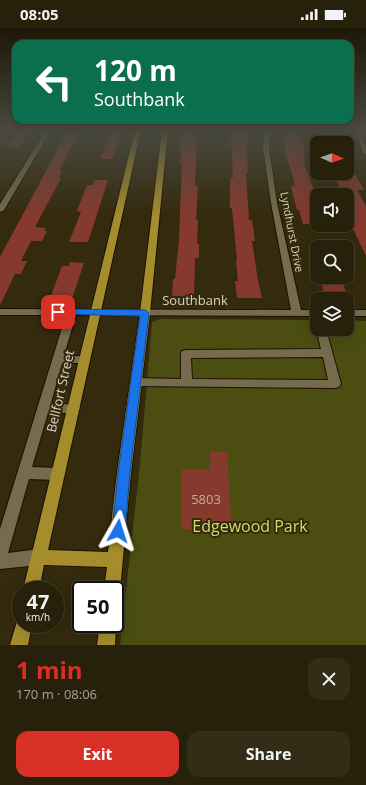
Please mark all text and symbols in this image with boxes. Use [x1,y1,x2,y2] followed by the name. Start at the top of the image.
[20,4,59,24] text: 08:05
[94,51,177,89] text: 120 m
[28,56,80,108] icon: left
[94,87,185,111] text: Southbank
[310,136,354,180] north arrow
[310,136,354,336] map controls
[310,188,354,232] button: sound
[277,190,308,273] street label: Lyndhurst Drive
[310,240,354,284] button: search
[162,291,228,309] street label: Southbank
[310,292,354,336] button: layers
[41,295,75,329] pin
[47,301,69,323] icon: arrive
[42,348,78,434] street label: Bellfort Street
[191,490,221,508] house number: 5803
[97,510,139,552] position arrow
[192,515,308,537] park label: Edgewood Park
[72,581,124,633] speed limit sign: 50
[27,588,49,615] text: 47
[26,610,50,624] text: km/h
[16,653,83,686] text: 1 min
[308,658,350,700] button: close
[16,685,97,703] text: 170 m · 08:06
[16,731,179,777] button: Exit
[187,731,350,777] button: Share

